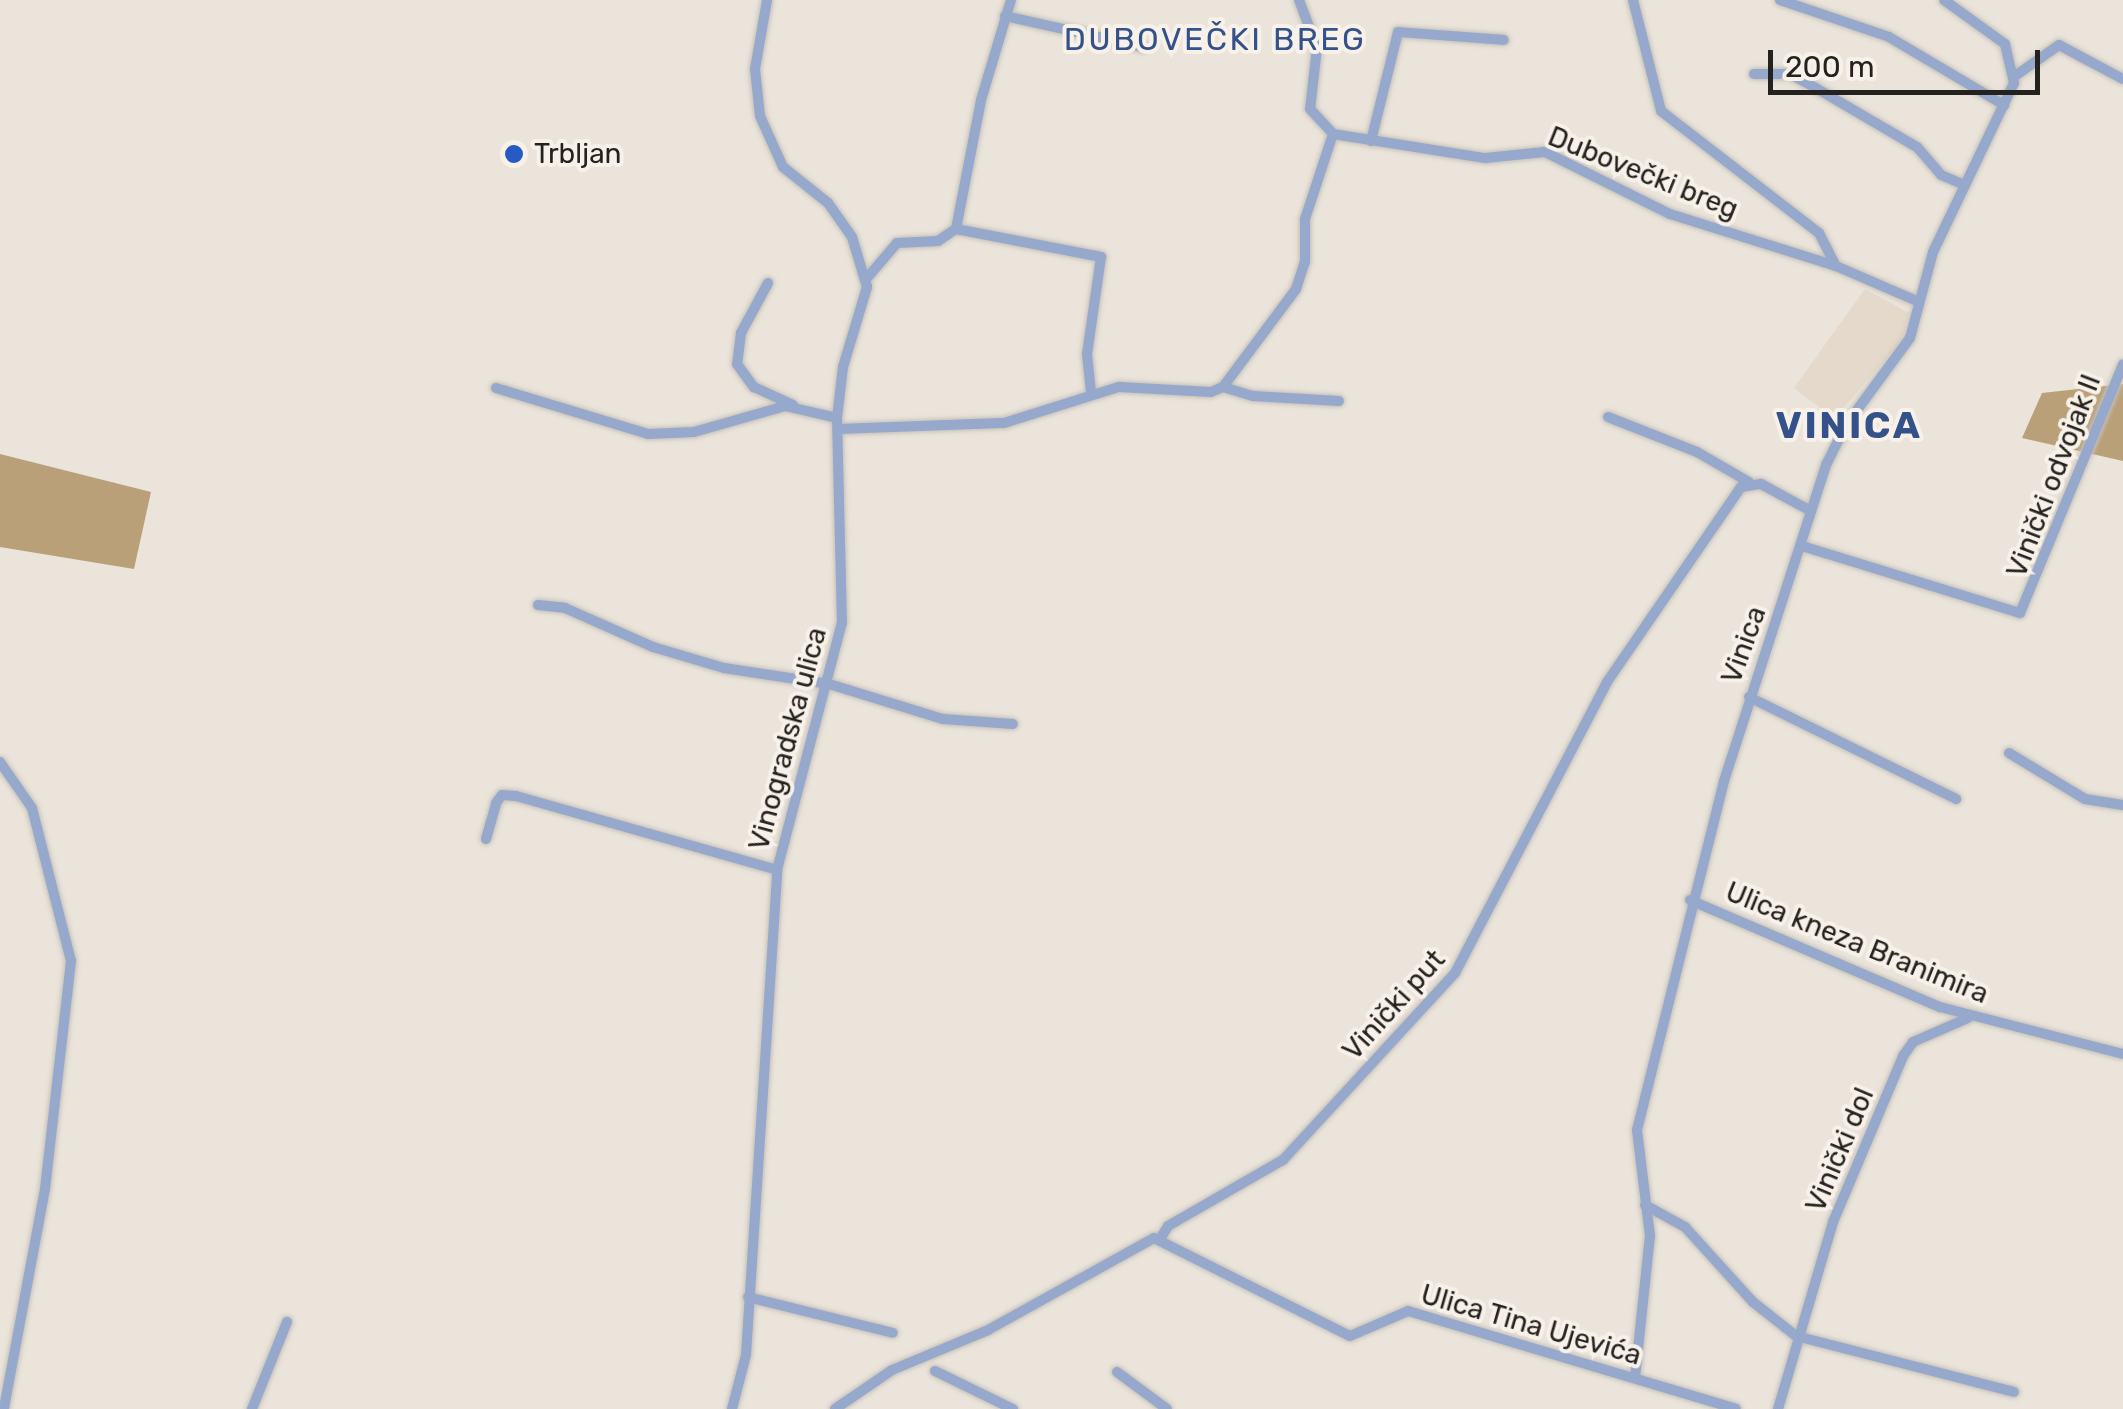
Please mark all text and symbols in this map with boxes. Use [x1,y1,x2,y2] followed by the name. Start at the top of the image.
[1064,20,1366,58] district label: DUBOVEČKI BREG
[1773,30,2046,92] scale bar
[1785,49,1875,85] text: 200 m
[1543,120,1743,226] street label: Dubovečki breg
[534,137,622,171] place label: Trbljan
[503,143,525,165] marker: Trbljan
[2000,369,2108,583] street label: Vinički odvojak II
[1776,403,1922,449] district label: VINICA
[1715,602,1773,688] street label: Vinica
[742,624,834,854] street label: Vinogradska ulica
[1721,875,1993,1011] street label: Ulica kneza Branimira
[1336,943,1452,1067] street label: Vinički put
[1799,1083,1881,1217] street label: Vinički dol
[1417,1277,1645,1373] street label: Ulica Tina Ujevića

